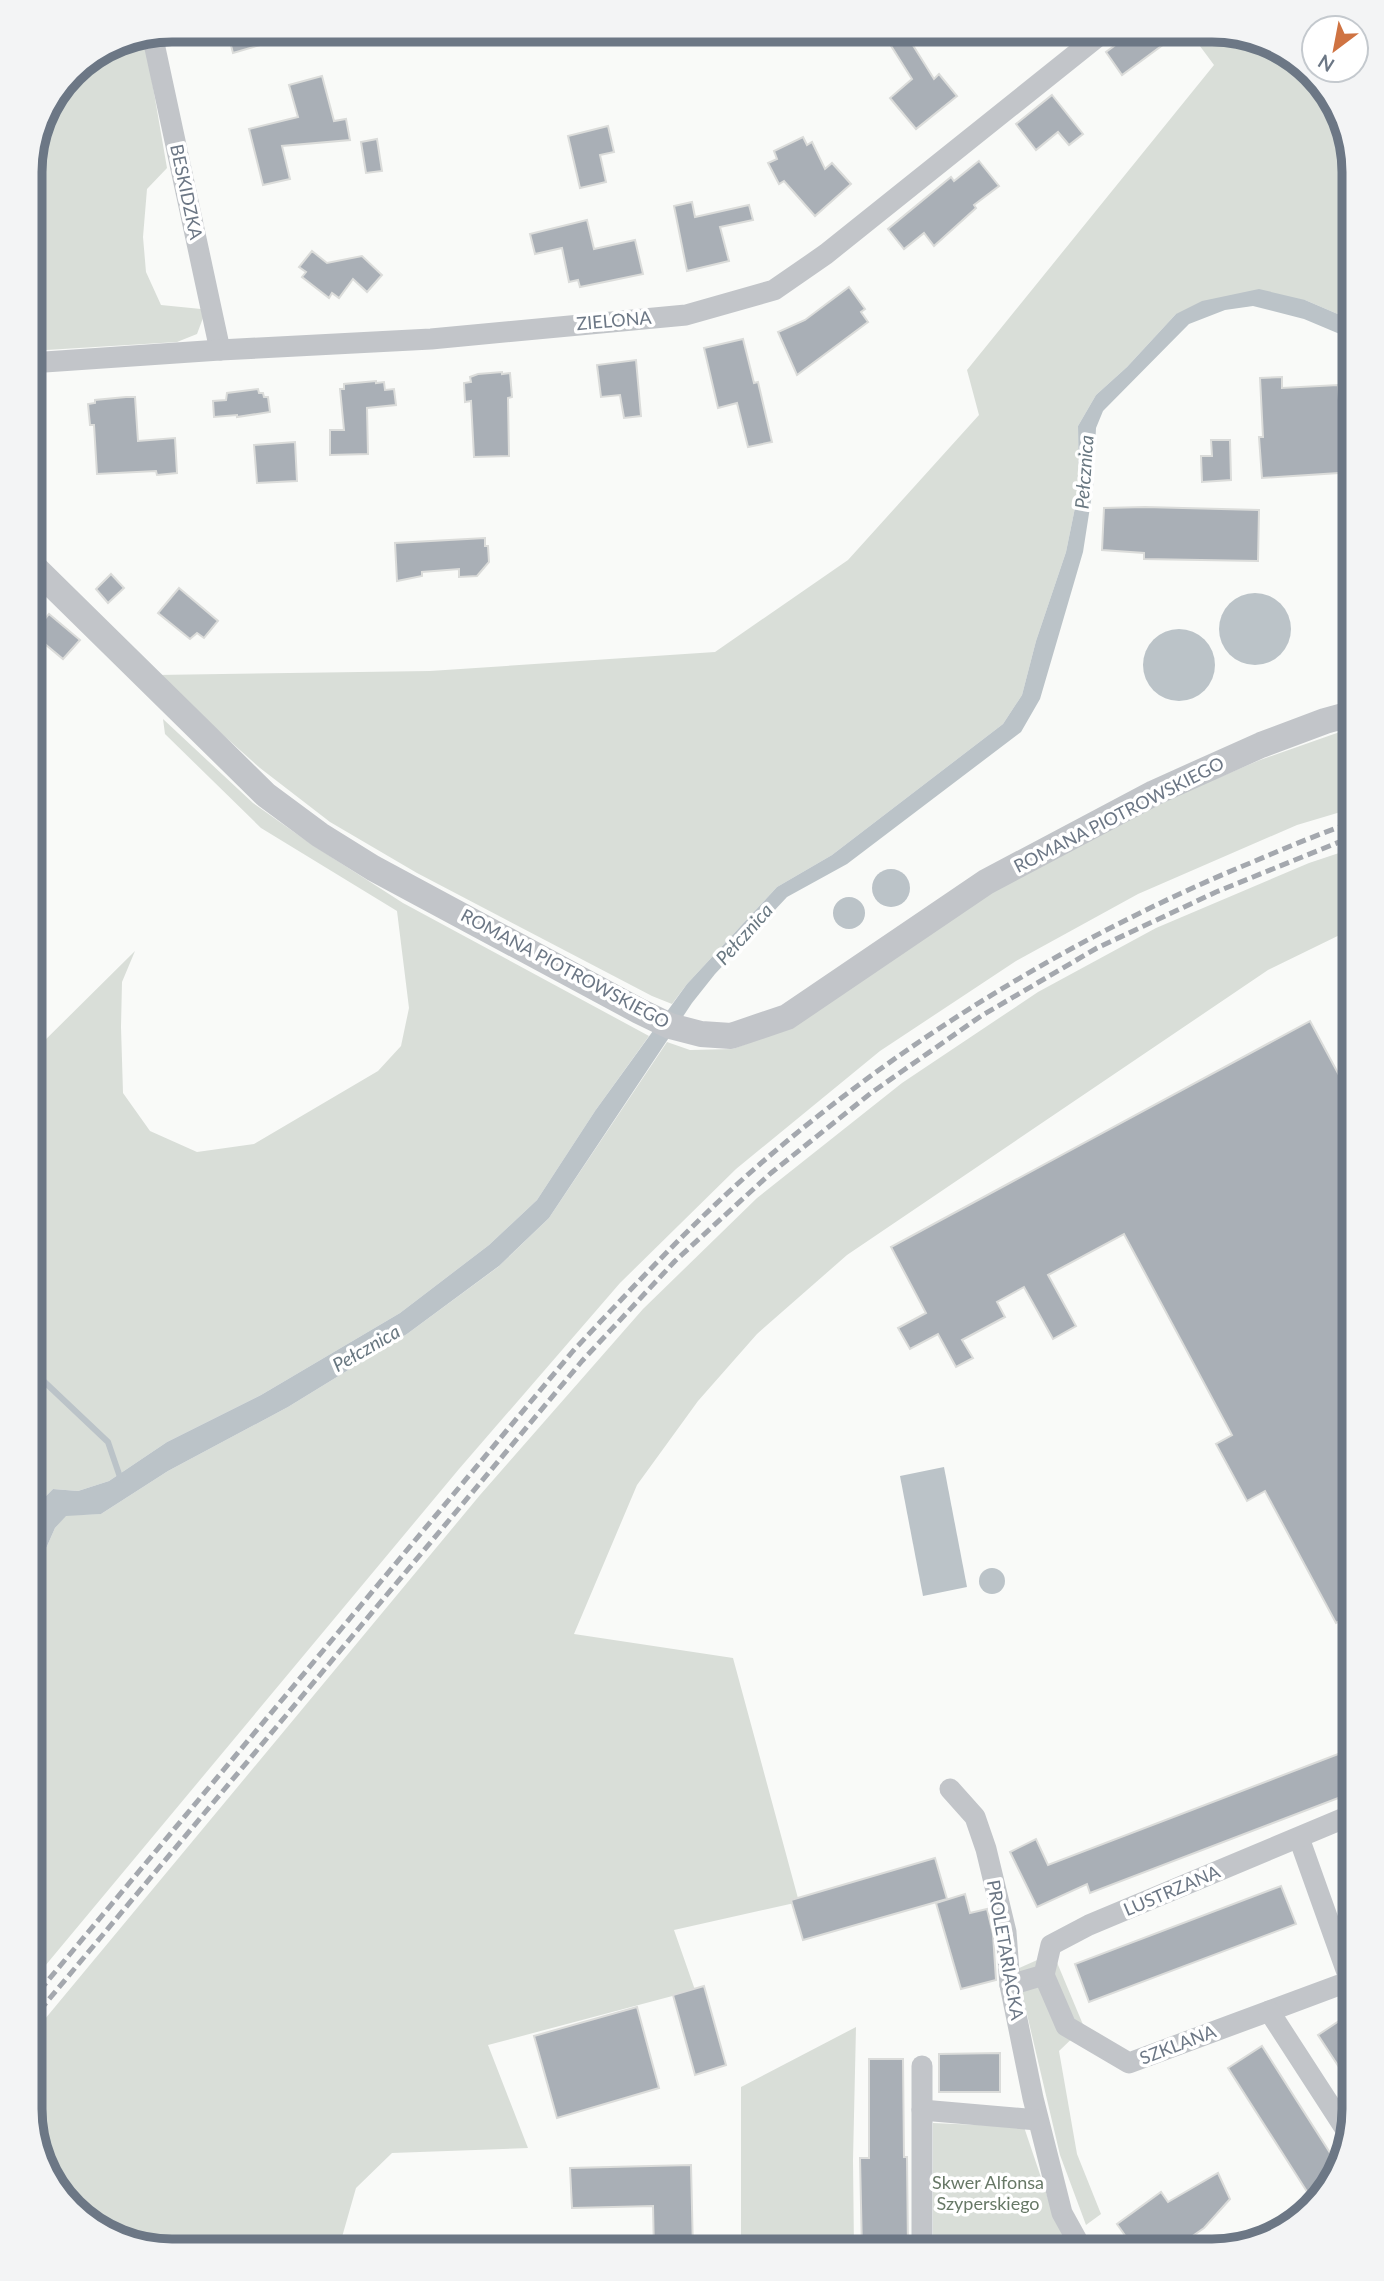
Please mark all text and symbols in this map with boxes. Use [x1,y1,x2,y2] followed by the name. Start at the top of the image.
[1300,14,1370,84] north arrow
[1313,50,1338,77] text: N
[166,142,208,242] street label: BESKIDZKA
[575,306,653,334] street label: ZIELONA
[1069,434,1098,510] water label: Pełcznica
[1010,751,1227,877] street label: ROMANA PIOTROWSKIEGO
[710,898,777,969] water label: Pełcznica
[457,904,674,1033] street label: ROMANA PIOTROWSKIEGO
[328,1319,404,1376] water label: Pełcznica
[1120,1860,1224,1920] street label: LUSTRZANA
[983,1878,1029,2022] street label: PROLETARIACKA
[1136,2019,1220,2069] street label: SZKLANA
[932,2171,1044,2214] park label: Skwer Alfonsa Szyperskiego

